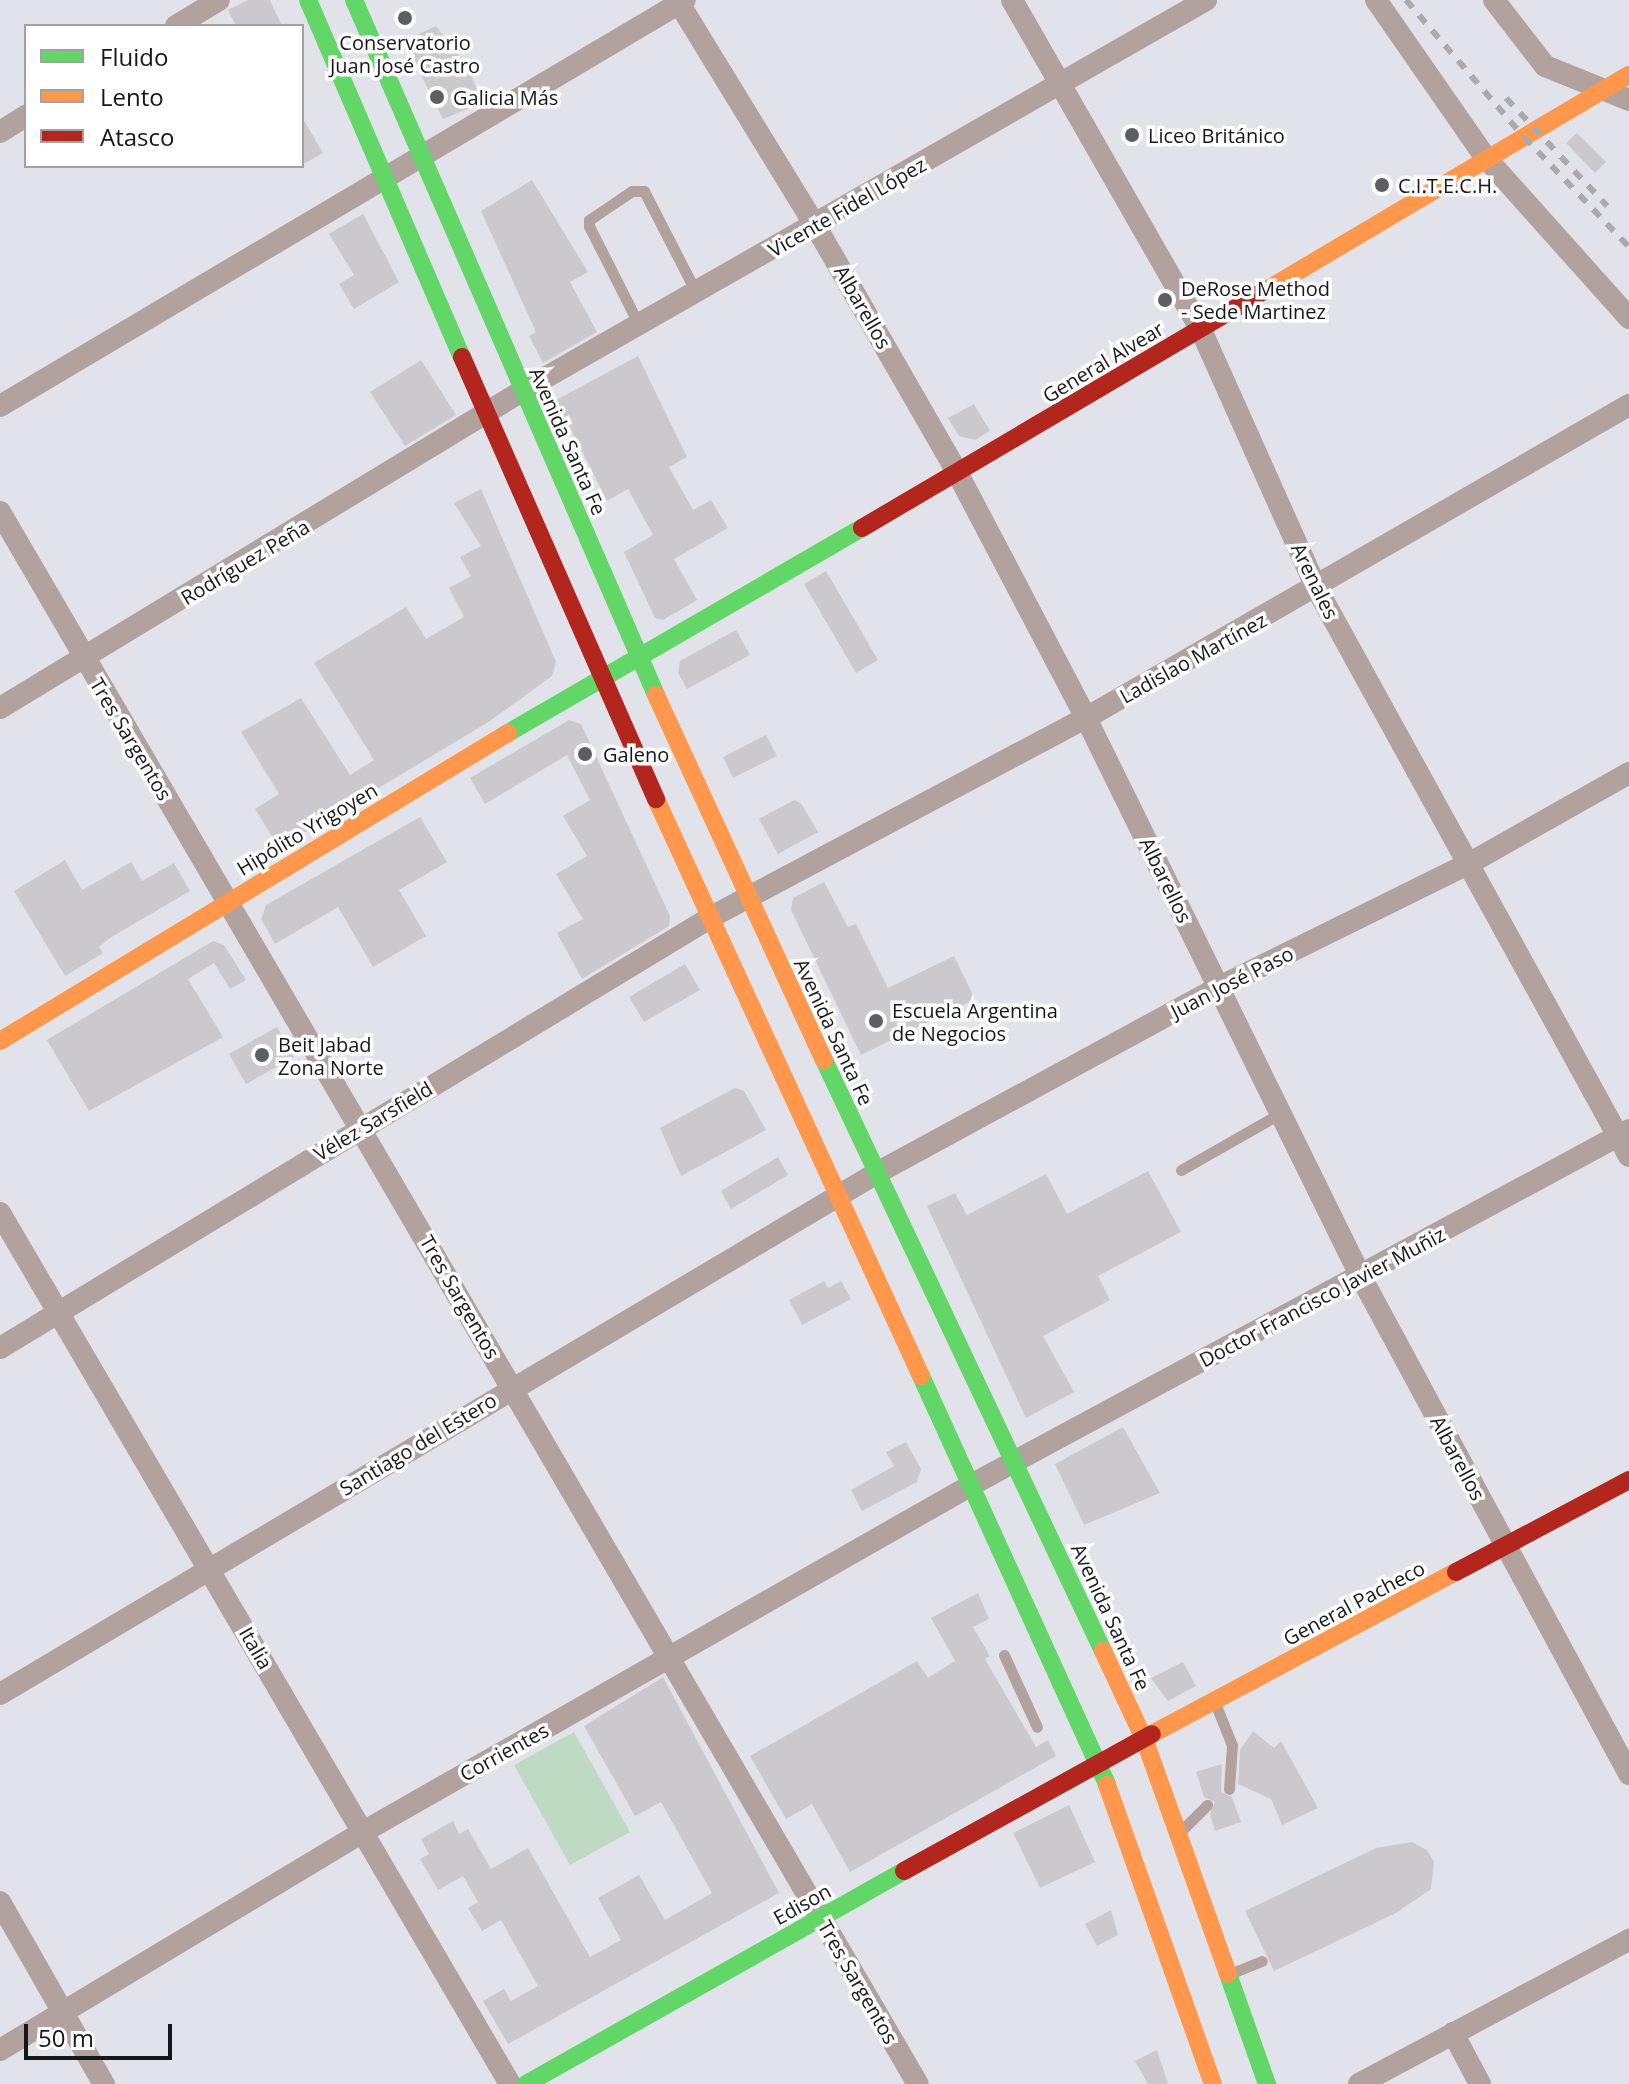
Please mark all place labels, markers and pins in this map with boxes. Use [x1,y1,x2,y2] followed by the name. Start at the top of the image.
[396,9,414,27] marker: Conservatorio Juan José Castro
[330,30,480,77] place label: Conservatorio Juan José Castro
[453,85,558,109] place label: Galicia Más
[428,88,446,106] marker: Galicia Más
[1148,123,1285,147] place label: Liceo Británico
[1123,126,1141,144] marker: Liceo Británico
[1398,173,1497,197] place label: C.I.T.E.C.H.
[1373,176,1391,194] marker: C.I.T.E.C.H.
[1181,276,1330,323] place label: DeRose Method - Sede Martinez
[1156,291,1174,309] marker: DeRose Method - Sede Martinez
[603,742,669,766] place label: Galeno
[574,743,596,765] marker: Galeno
[892,998,1058,1045] place label: Escuela Argentina de Negocios
[867,1012,885,1030] marker: Escuela Argentina de Negocios
[278,1032,384,1079] place label: Beit Jabad Zona Norte
[253,1046,271,1064] marker: Beit Jabad Zona Norte

